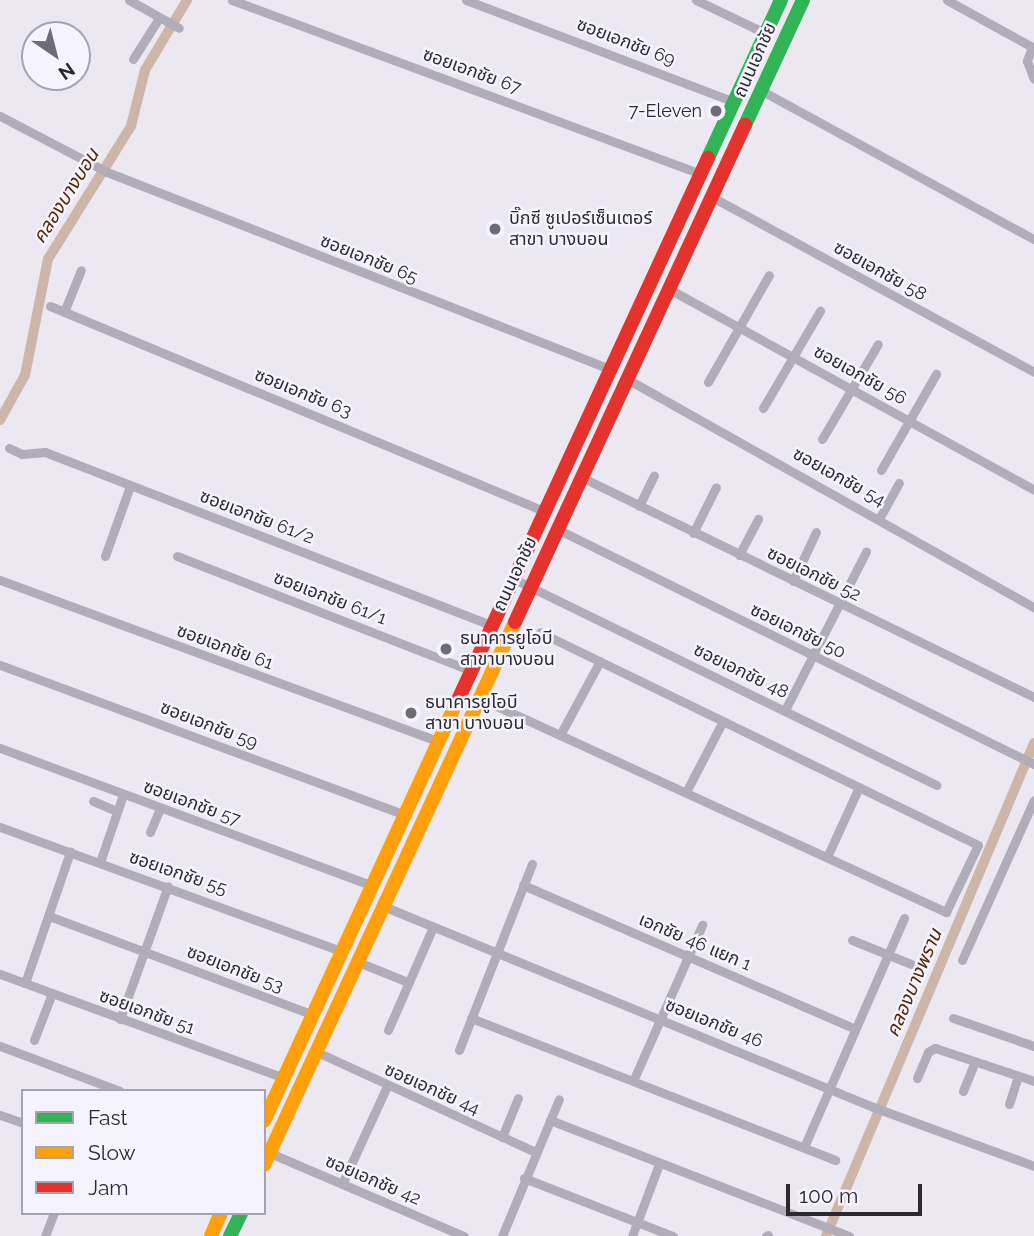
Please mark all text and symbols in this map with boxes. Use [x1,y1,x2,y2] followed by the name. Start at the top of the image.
[574,13,678,71] street label: ซอยเอกชัย 69
[729,19,781,101] street label: ถนนเอกชัย
[21,21,91,91] north arrow
[420,43,524,99] street label: ซอยเอกชัย 67
[55,58,79,85] text: N
[629,100,702,122] place label: 7-Eleven
[708,103,724,119] marker: 7-Eleven
[28,145,104,247] water label: คลองบางบอน
[509,208,652,250] place label: บิ๊กซี ซูเปอร์เซ็นเตอร์ สาขา บางบอน
[487,221,503,237] marker: บิ๊กซี ซูเปอร์เซ็นเตอร์ สาขา บางบอน
[317,230,421,288] street label: ซอยเอกชัย 65
[830,237,930,305] street label: ซอยเอกชัย 58
[810,341,910,409] street label: ซอยเอกชัย 56
[251,364,355,422] street label: ซอยเอกชัย 63
[789,443,889,511] street label: ซอยเอกชัย 54
[197,485,317,549] street label: ซอยเอกชัย 61/2
[488,533,542,615] street label: ถนนเอกชัย
[764,542,864,606] street label: ซอยเอกชัย 52
[270,567,390,629] street label: ซอยเอกชัย 61/1
[747,599,849,663] street label: ซอยเอกชัย 50
[174,620,276,674] street label: ซอยเอกชัย 61
[460,628,555,670] place label: ธนาคารยูโอบี สาขาบางบอน
[690,639,792,703] street label: ซอยเอกชัย 48
[438,641,454,657] marker: ธนาคารยูโอบี สาขาบางบอน
[425,692,524,734] place label: ธนาคารยูโอบี สาขา บางบอน
[157,696,261,754] street label: ซอยเอกชัย 59
[403,705,419,721] marker: ธนาคารยูโอบี สาขา บางบอน
[140,775,244,831] street label: ซอยเอกชัย 57
[126,846,230,900] street label: ซอยเอกชัย 55
[635,909,755,975] street label: เอกชัย 46 แยก 1
[881,926,947,1040] water label: คลองบางพราน
[184,941,286,997] street label: ซอยเอกชัย 53
[96,985,198,1039] street label: ซอยเอกชัย 51
[662,994,766,1052] street label: ซอยเอกชัย 46
[381,1058,483,1120] street label: ซอยเอกชัย 44
[21,1089,266,1215] legend
[88,1105,128,1130] text: Fast
[88,1140,136,1165] text: Slow
[322,1150,424,1210] street label: ซอยเอกชัย 42
[789,1170,926,1214] scale bar
[88,1175,129,1200] text: Jam
[799,1183,858,1208] text: 100 m

